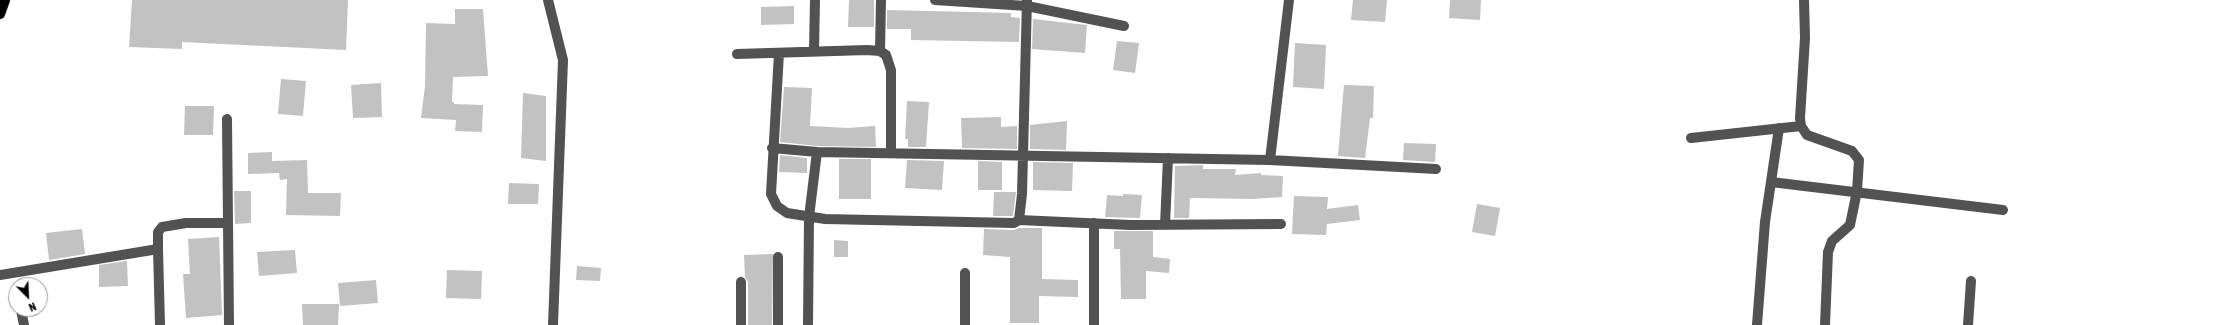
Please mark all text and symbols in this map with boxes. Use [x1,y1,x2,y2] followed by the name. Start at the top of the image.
[8,277,48,317] north arrow
[27,300,38,314] text: N

